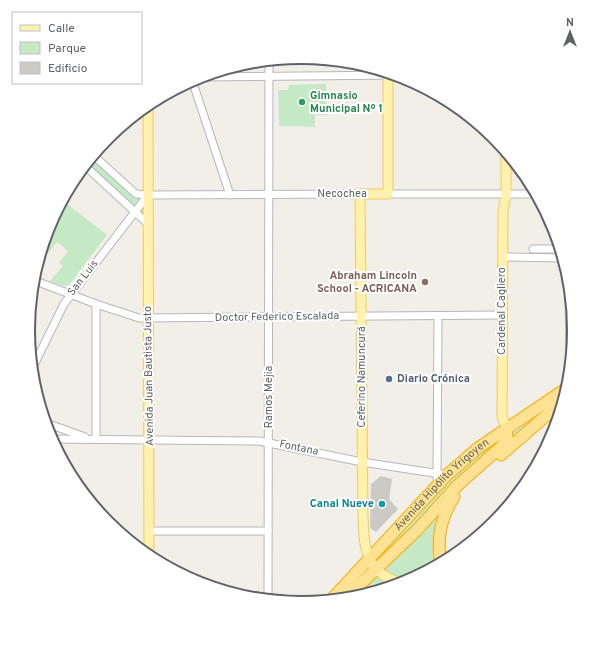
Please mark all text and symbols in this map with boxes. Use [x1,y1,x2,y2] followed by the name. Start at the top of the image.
[12,12,142,84] legend
[550,12,590,52] north arrow
[566,16,574,30] text: N
[48,21,75,37] text: Calle
[48,41,86,57] text: Parque
[48,61,88,77] text: Edificio
[310,89,383,116] place label: Gimnasio Municipal Nº 1
[297,97,307,107] marker: Gimnasio Municipal Nº 1
[317,187,367,201] street label: Necochea
[65,257,101,299] street label: San Luis
[495,267,509,355] street label: Cardenal Cagliero
[317,269,417,296] place label: Abraham Lincoln School - ACRICANA
[420,277,430,287] marker: Abraham Lincoln School - ACRICANA
[141,306,157,446] street label: Avenida Juan Bautista Justo
[215,309,340,325] street label: Doctor Federico Escalada
[355,326,369,428] street label: Ceferino Namuncurá
[262,366,276,428] street label: Ramos Mejia
[397,372,470,386] place label: Diario Crónica
[384,374,394,384] marker: Diario Crónica
[391,436,492,534] street label: Avenida Hipólito Yrigoyen
[278,437,320,459] street label: Fontana
[310,497,374,511] place label: Canal Nueve
[377,499,387,509] marker: Canal Nueve

